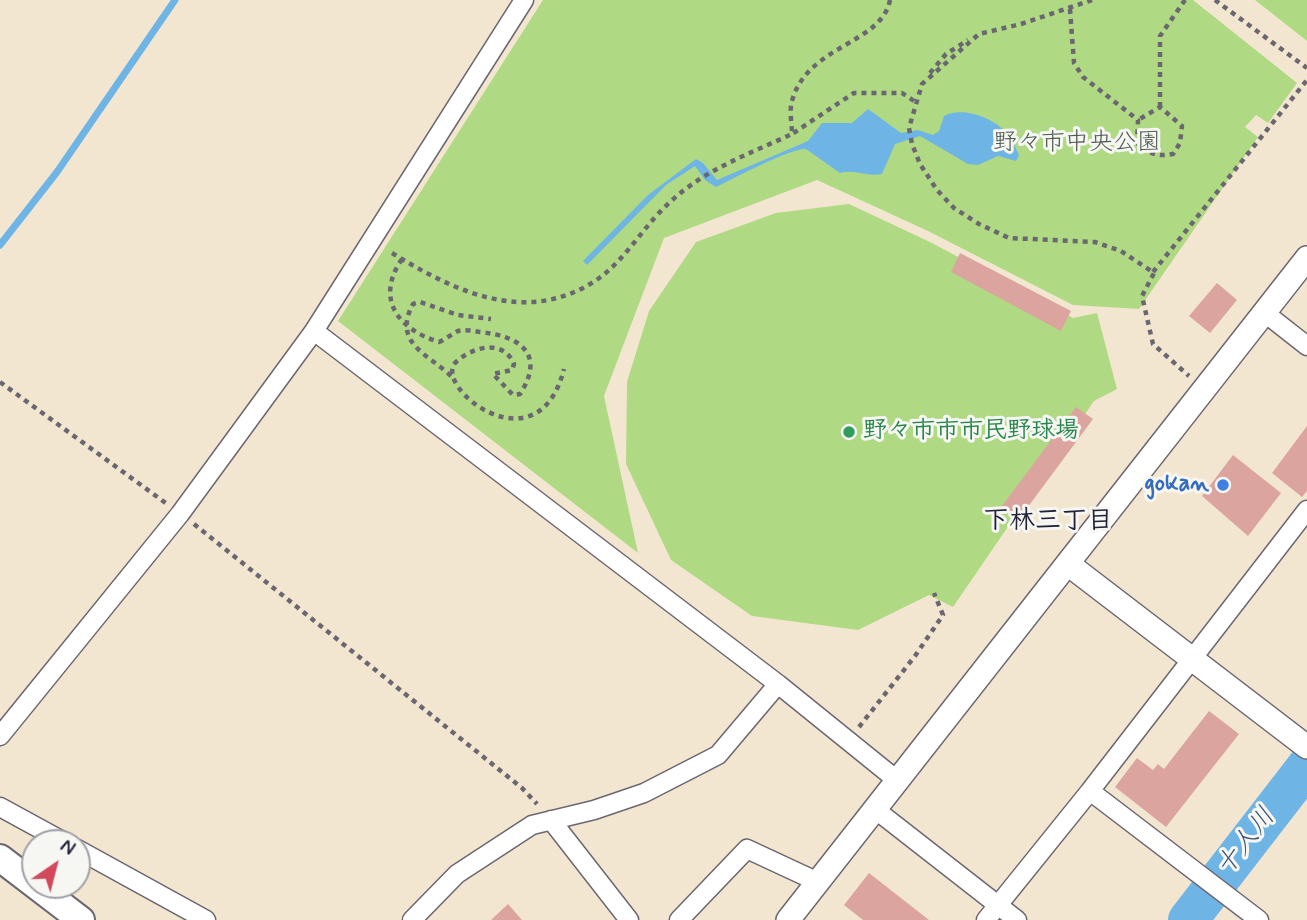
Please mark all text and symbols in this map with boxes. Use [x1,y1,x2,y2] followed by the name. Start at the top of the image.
[993,130,1161,158] park label: 野々市中央公園
[863,418,1079,446] place label: 野々市市市民野球場
[841,424,857,440] marker: 野々市市市民野球場
[1144,471,1209,499] place label: gokan
[1215,477,1231,493] marker: gokan
[983,507,1113,539] district label: 下林三丁目
[1211,803,1283,883] water label: 十人川
[21,829,91,899] north arrow
[55,834,80,862] text: N

